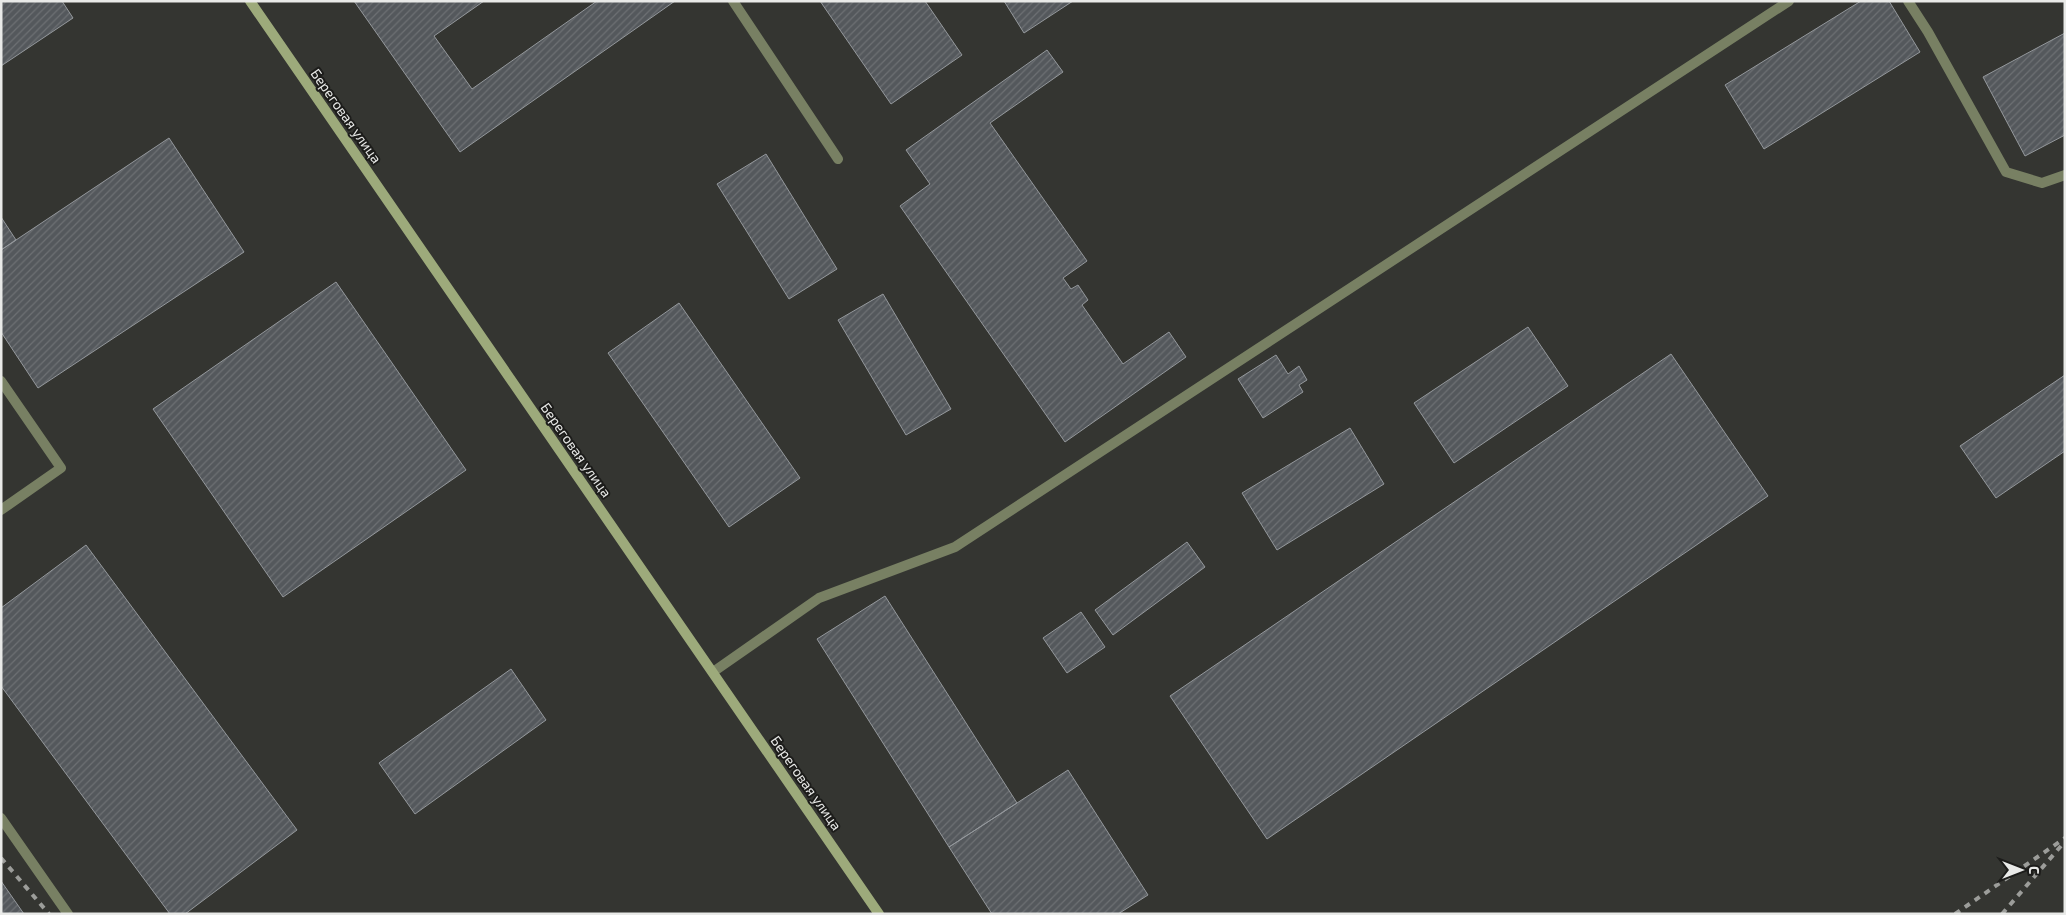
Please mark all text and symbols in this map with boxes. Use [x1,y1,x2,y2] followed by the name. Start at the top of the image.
[308,65,385,166] street label: Береговая улица
[538,399,615,500] street label: Береговая улица
[768,732,845,833] street label: Береговая улица
[1996,845,2046,895] north arrow
[2026,866,2043,874] text: С

